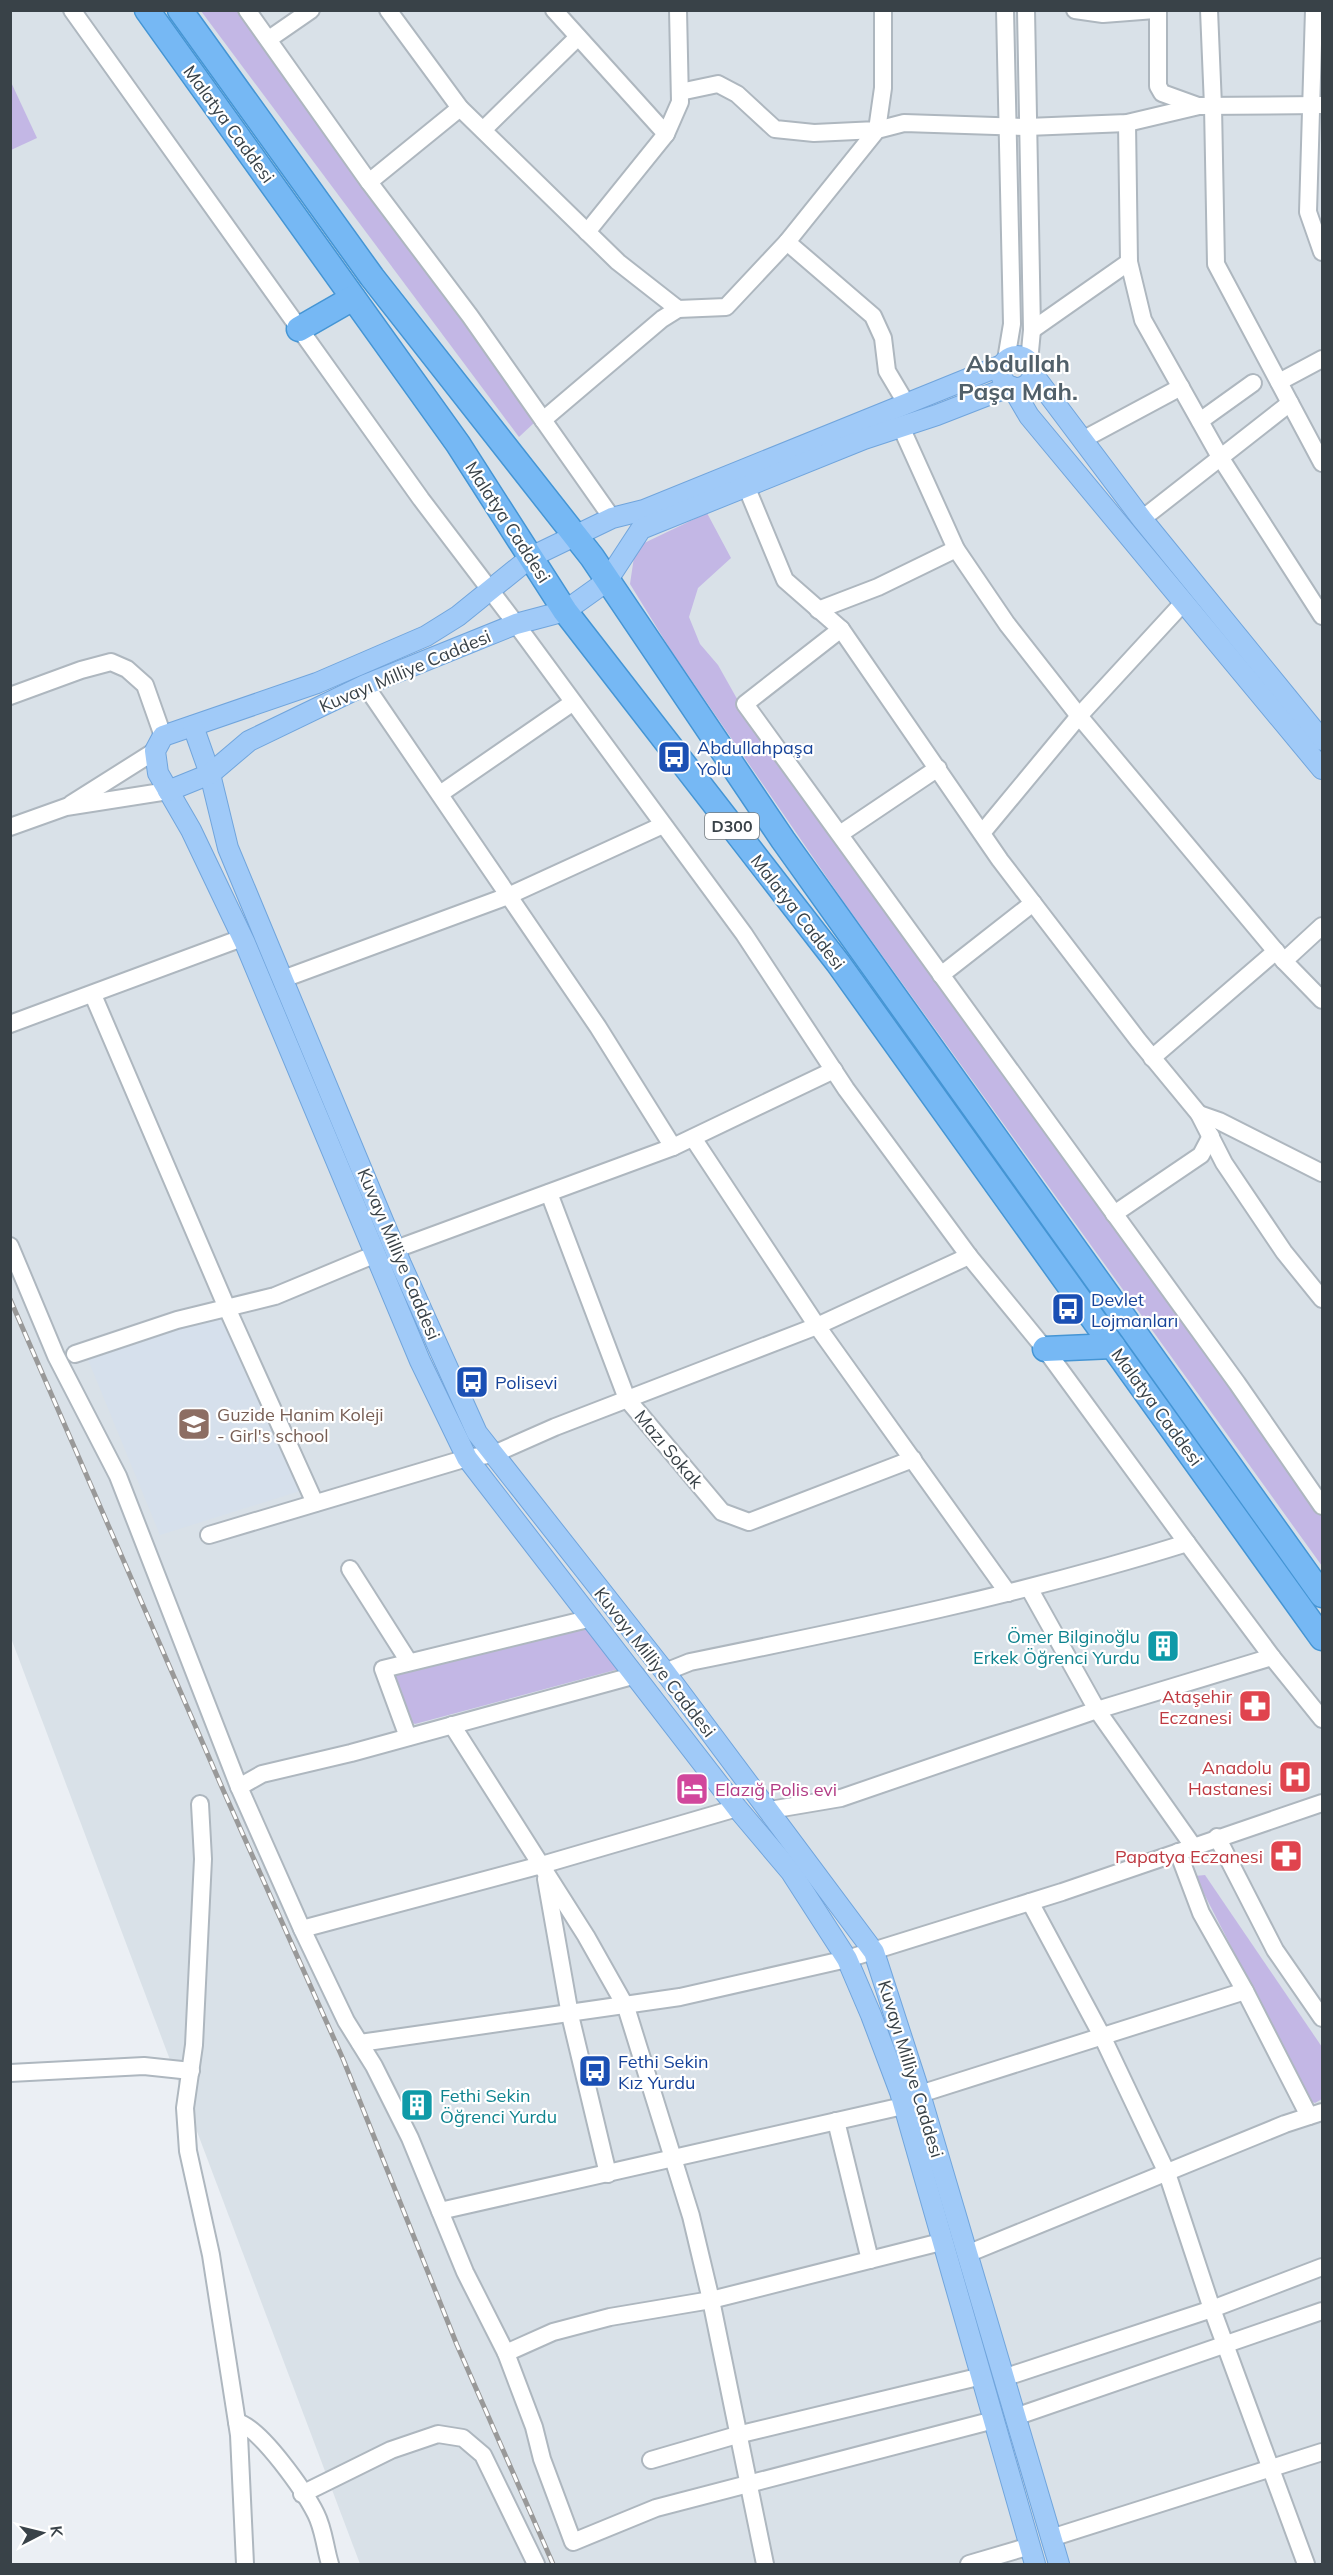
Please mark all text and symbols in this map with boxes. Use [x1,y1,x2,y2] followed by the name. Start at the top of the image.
[179,61,279,187] street label: Malatya Caddesi
[958,348,1078,406] district label: Abdullah Paşa Mah.
[460,457,556,587] street label: Malatya Caddesi
[316,624,494,718] street label: Kuvayı Milliye Caddesi
[696,736,813,780] place label: Abdullahpaşa Yolu
[656,739,692,775] bus stop icon: Abdullahpaşa Yolu
[705,813,759,839] road number: D300
[746,850,850,974] street label: Malatya Caddesi
[352,1165,446,1343] street label: Kuvayı Milliye Caddesi
[1091,1288,1178,1332] place label: Devlet Lojmanları
[1050,1291,1086,1327] bus stop icon: Devlet Lojmanları
[1107,1344,1207,1470] street label: Malatya Caddesi
[454,1364,490,1400] bus stop icon: Polisevi
[495,1371,558,1394] place label: Polisevi
[217,1403,384,1447] place label: Guzide Hanim Koleji - Girl's school
[630,1405,709,1493] street label: Mazı Sokak
[176,1406,212,1442] school or university icon: Guzide Hanim Koleji - Girl's school
[589,1582,721,1742] street label: Kuvayı Milliye Caddesi
[973,1625,1140,1669] place label: Ömer Bilginoğlu Erkek Öğrenci Yurdu
[1145,1628,1181,1664] building icon: Ömer Bilginoğlu Erkek Öğrenci Yurdu
[1159,1685,1232,1729] place label: Ataşehir Eczanesi
[1237,1688,1273,1724] pharmacy icon: Ataşehir Eczanesi
[1188,1756,1272,1800] place label: Anadolu Hastanesi
[1277,1759,1313,1795] hospital icon: Anadolu Hastanesi
[674,1771,710,1807] hotel icon: Elazığ Polis evi
[715,1778,837,1801] place label: Elazığ Polis evi
[1268,1838,1304,1874] pharmacy icon: Papatya Eczanesi
[1115,1845,1263,1868] place label: Papatya Eczanesi
[873,1978,949,2160] street label: Kuvayı Milliye Caddesi
[618,2050,709,2094] place label: Fethi Sekin Kız Yurdu
[577,2053,613,2089] bus stop icon: Fethi Sekin Kız Yurdu
[440,2084,557,2128] place label: Fethi Sekin Öğrenci Yurdu
[399,2087,435,2123] building icon: Fethi Sekin Öğrenci Yurdu
[12,2503,72,2563] north arrow
[46,2525,68,2539] text: K

